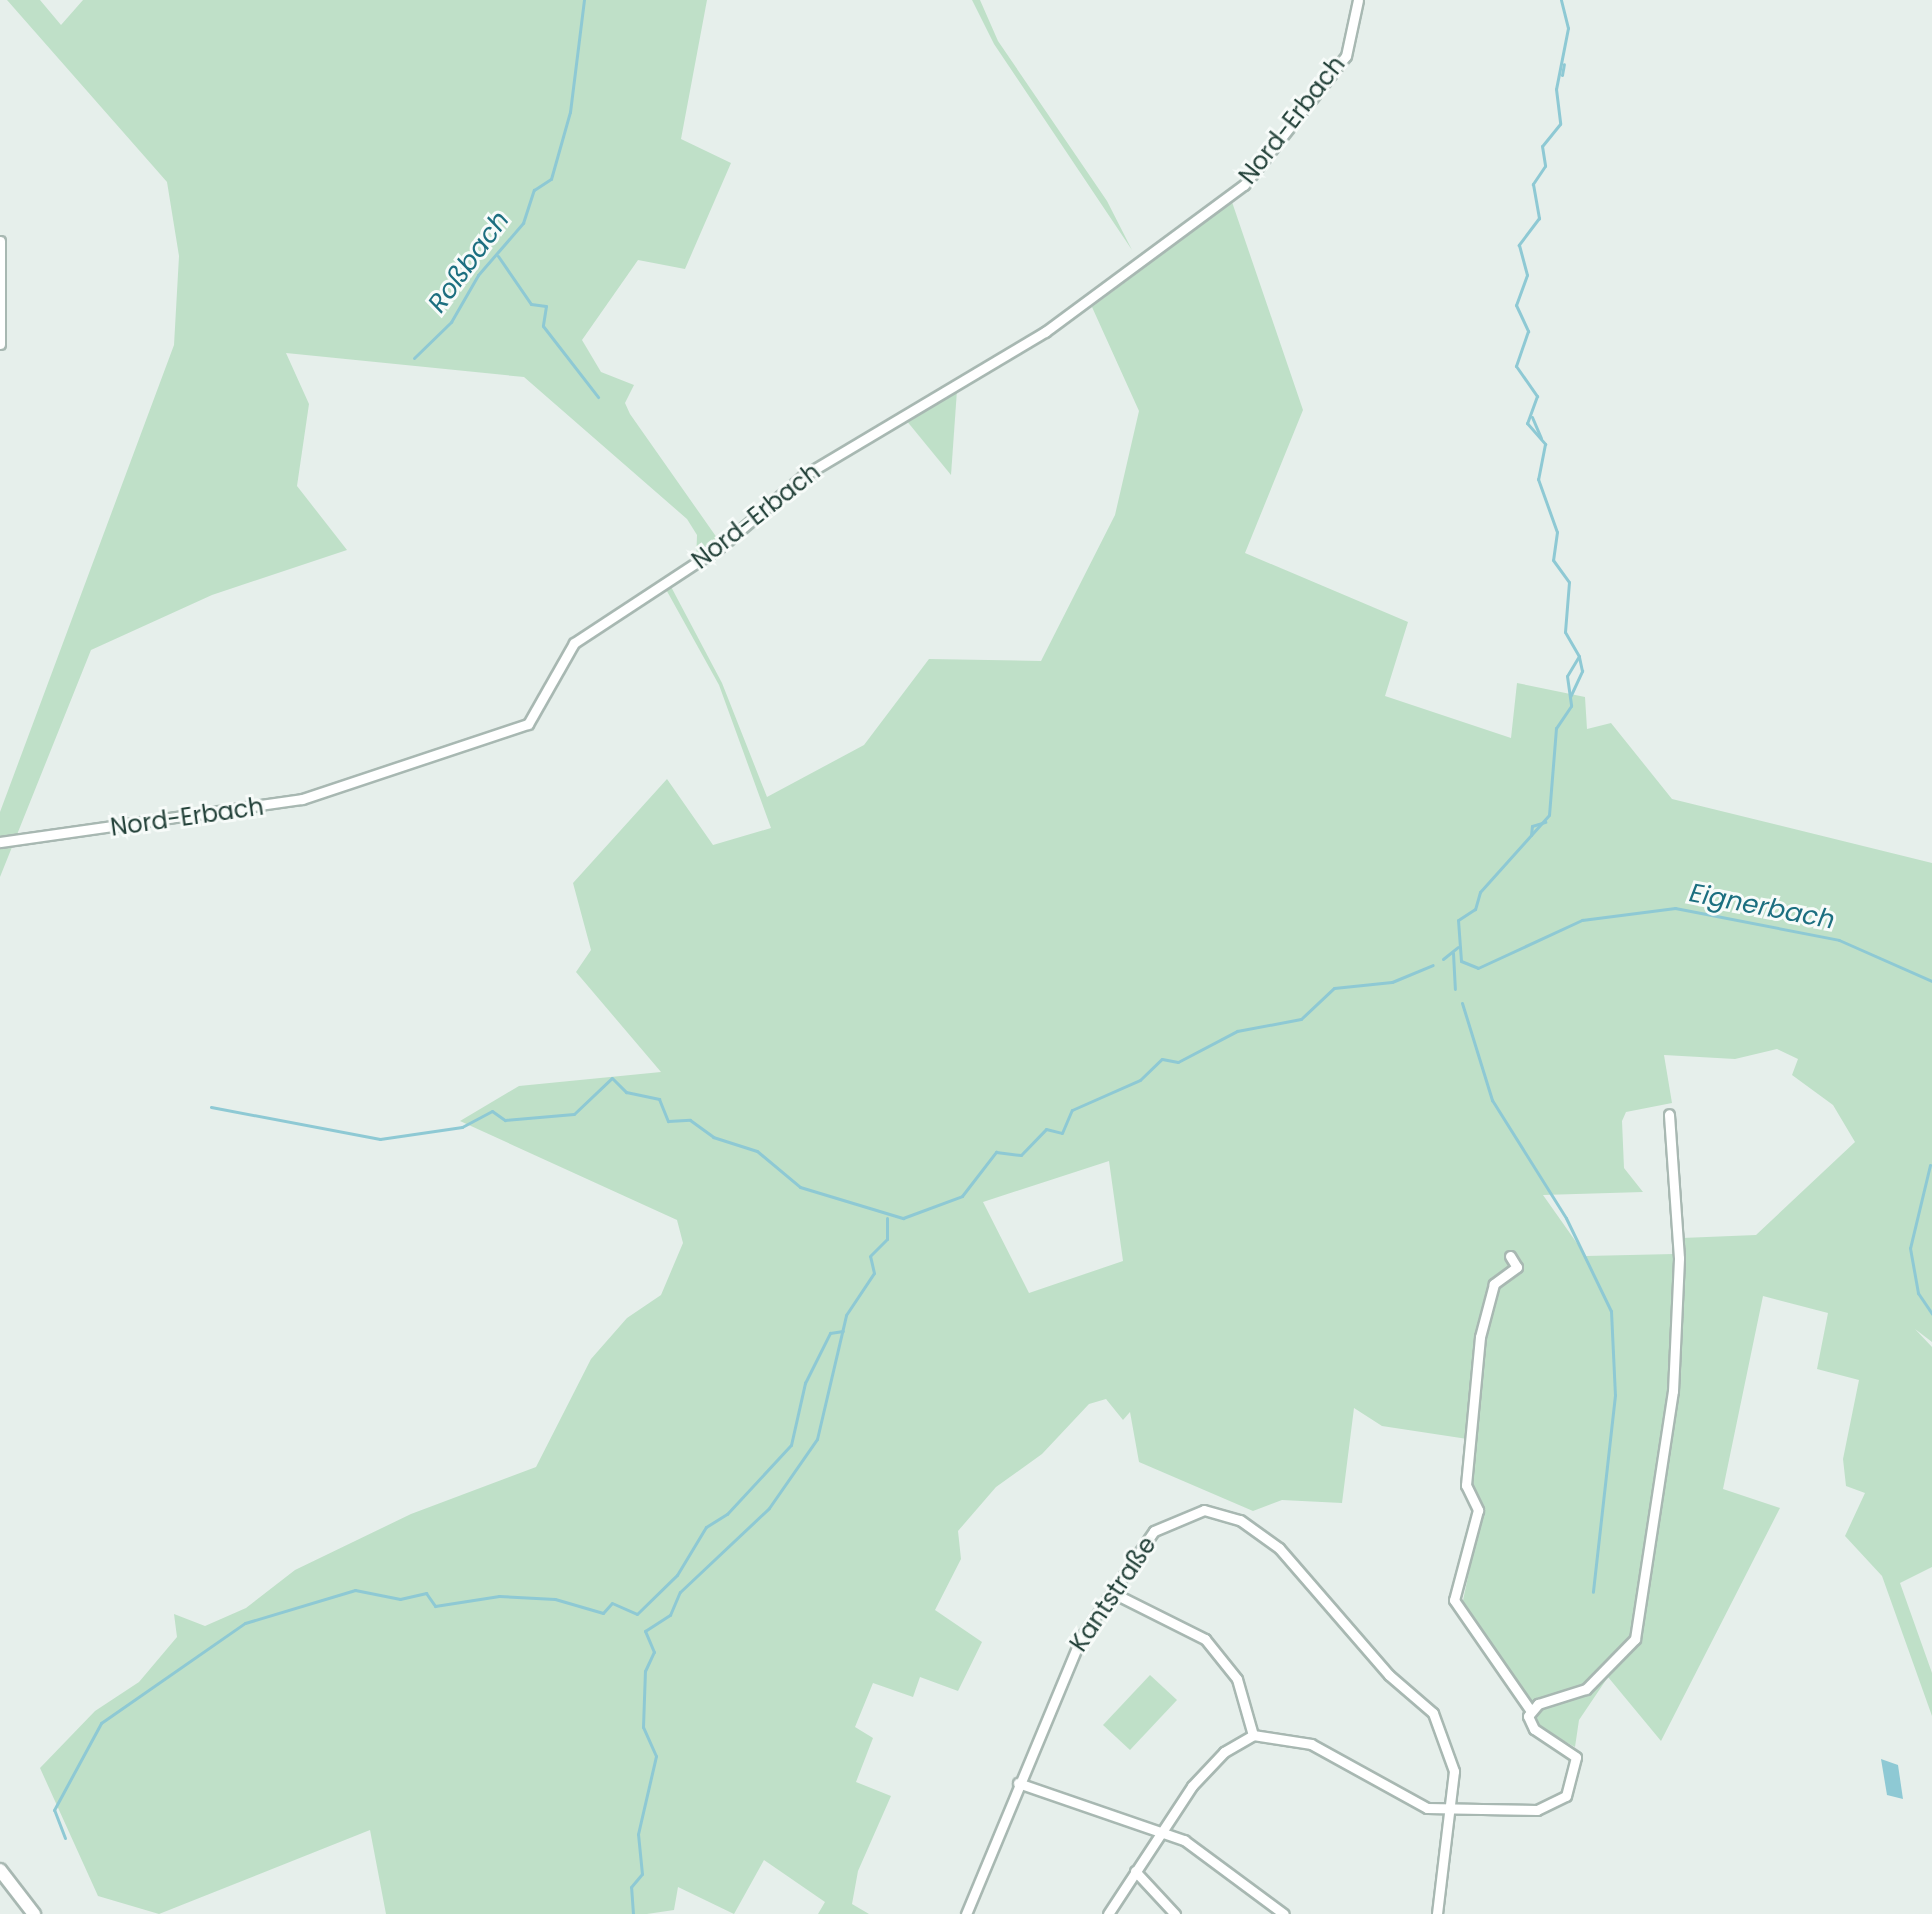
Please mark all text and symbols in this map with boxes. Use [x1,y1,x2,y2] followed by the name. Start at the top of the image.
[1233,50,1351,190] street label: Nord-Erbach
[422,205,516,319] water label: Roßbach
[686,457,826,575] street label: Nord-Erbach
[109,792,265,842] street label: Nord-Erbach
[1687,878,1837,936] water label: Eignerbach
[1064,1531,1162,1657] street label: Kantstraße

